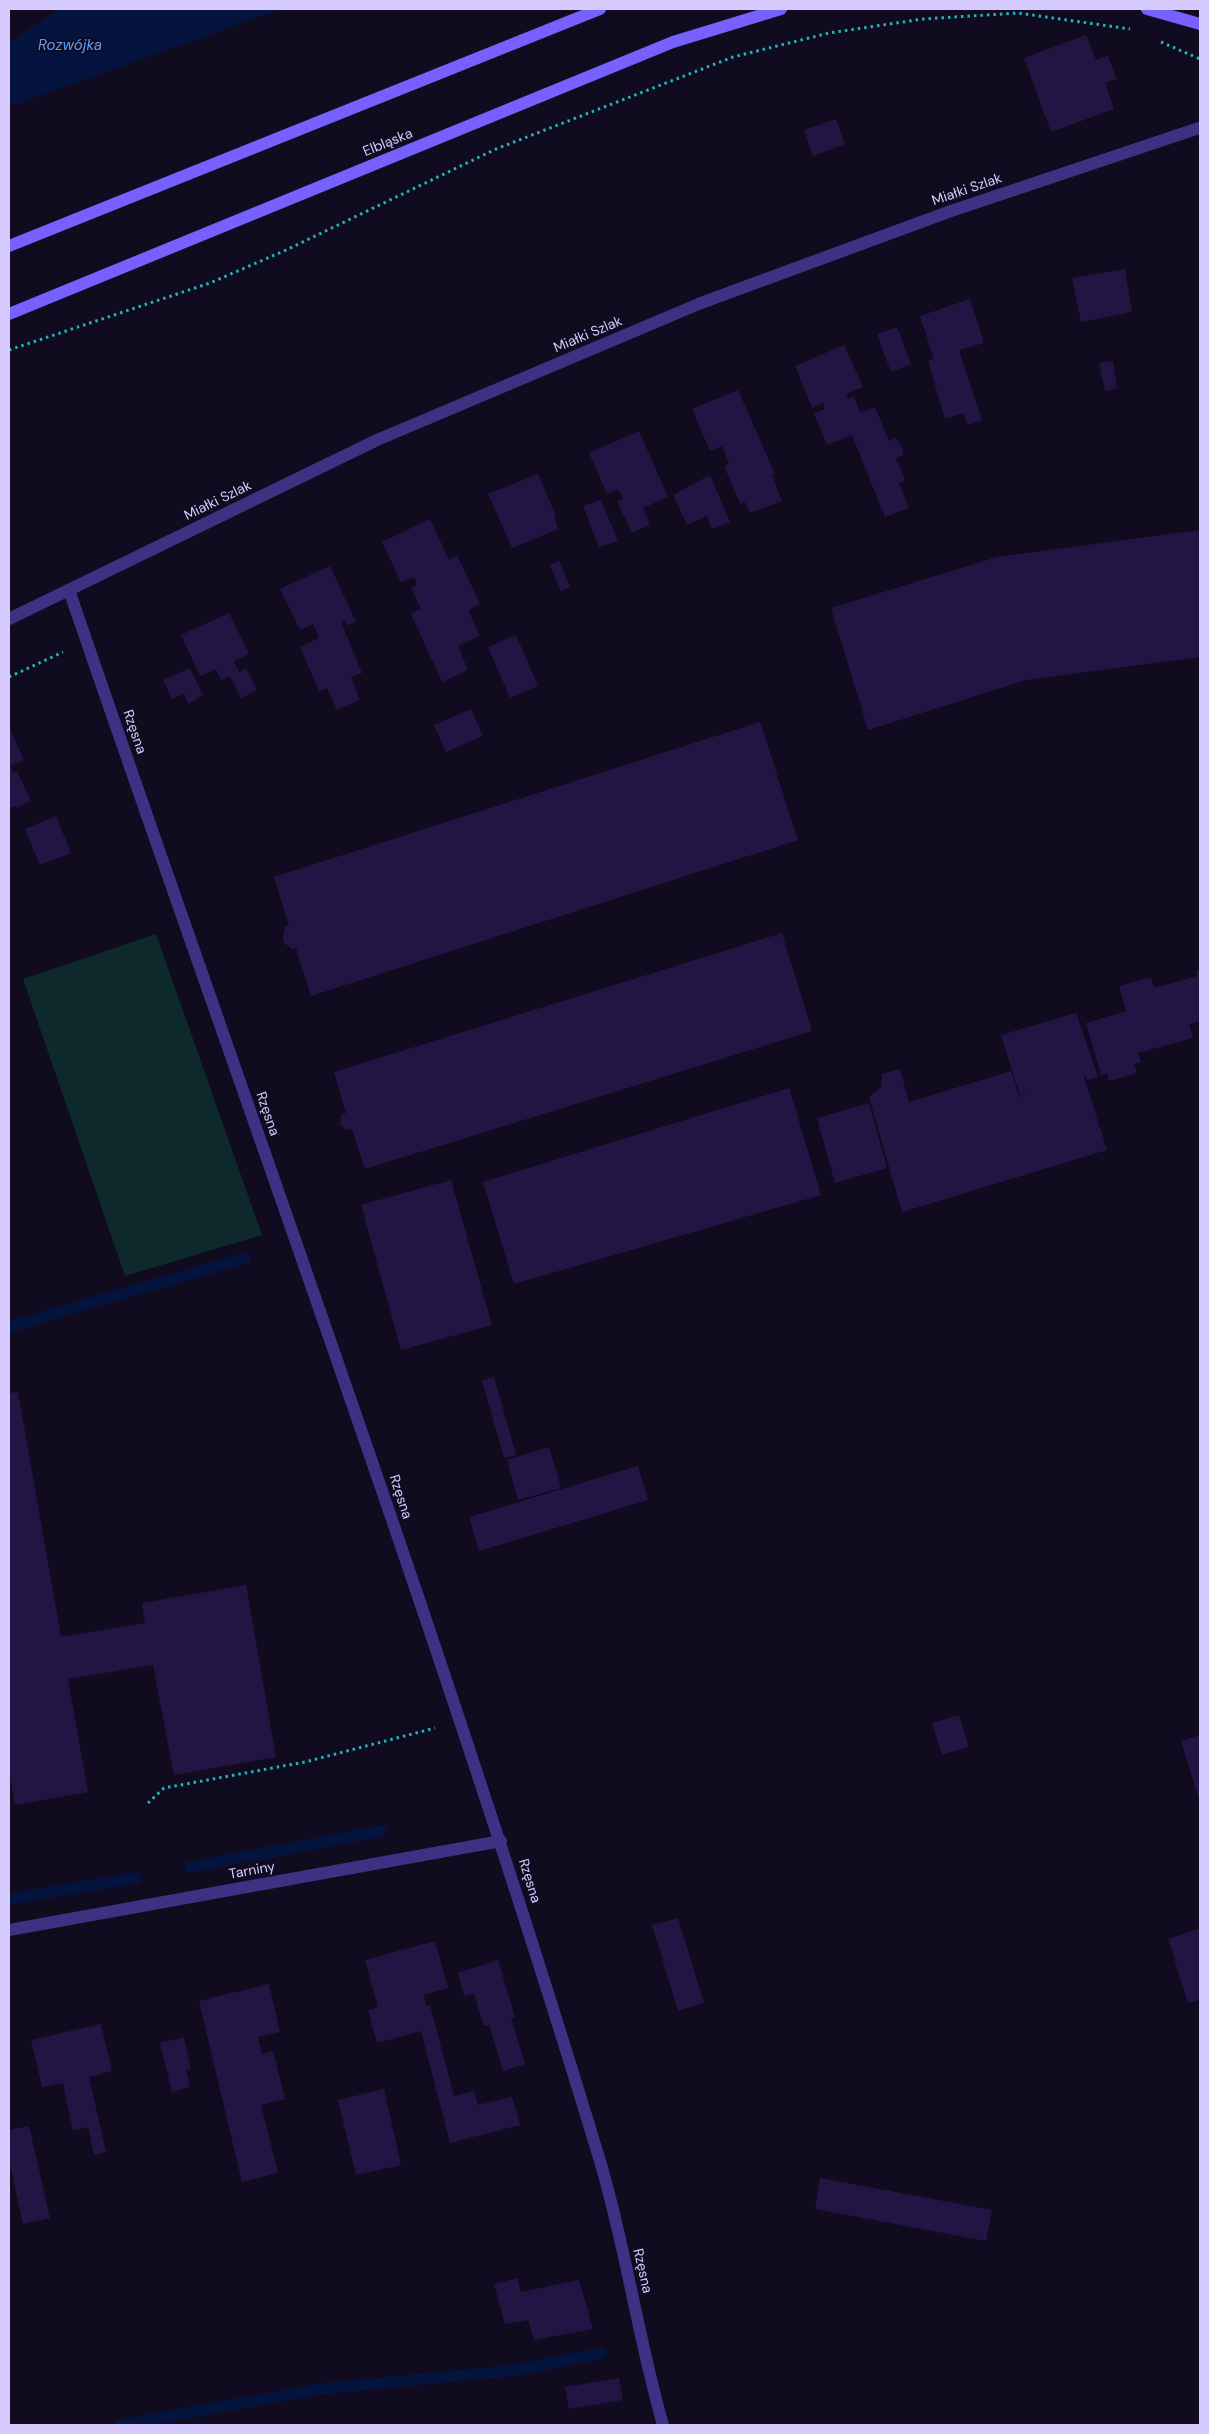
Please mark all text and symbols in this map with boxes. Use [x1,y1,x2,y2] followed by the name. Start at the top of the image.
[38,37,102,55] water label: Rozwójka
[361,125,415,161] street label: Elbląska
[930,170,1004,210] street label: Miałki Szlak
[551,313,625,357] street label: Miałki Szlak
[182,478,254,524] street label: Miałki Szlak
[119,708,149,756] street label: Rzęsna
[252,1090,282,1138] street label: Rzęsna
[385,1473,415,1521] street label: Rzęsna
[514,1857,544,1905] street label: Rzęsna
[228,1859,276,1883] street label: Tarniny
[629,2247,655,2295] street label: Rzęsna

